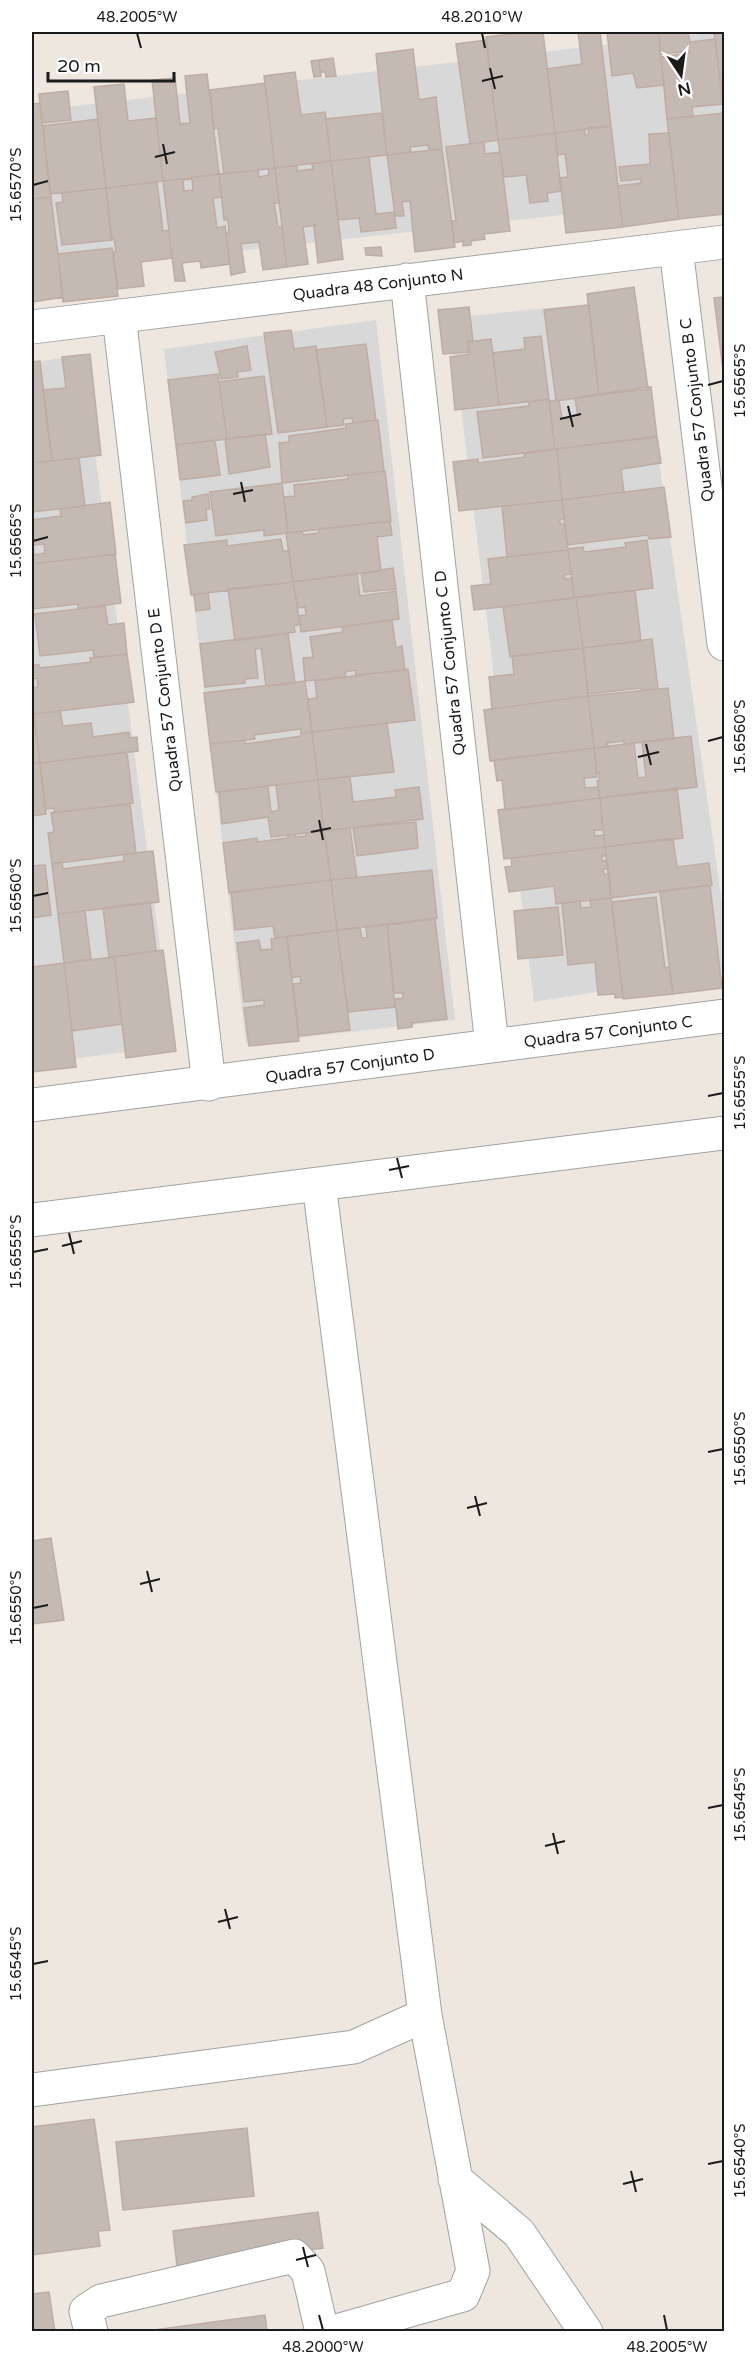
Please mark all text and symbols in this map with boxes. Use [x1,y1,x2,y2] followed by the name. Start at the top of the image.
[97,8,177,26] text: 48.2005°W
[441,8,523,26] text: 48.2010°W
[48,45,174,83] scale bar
[651,45,711,105] north arrow
[57,55,101,77] text: 20 m
[676,77,693,100] text: N
[7,147,25,223] text: 15.6570°S
[292,265,465,305] street label: Quadra 48 Conjunto N
[676,317,718,503] street label: Quadra 57 Conjunto B C
[731,344,749,418] text: 15.6565°S
[7,504,25,578] text: 15.6565°S
[430,569,470,756] street label: Quadra 57 Conjunto C D
[144,607,186,793] street label: Quadra 57 Conjunto D E
[731,699,749,775] text: 15.6560°S
[7,858,25,934] text: 15.6560°S
[523,1012,694,1052] street label: Quadra 57 Conjunto C
[264,1044,436,1088] street label: Quadra 57 Conjunto D
[731,1056,749,1130] text: 15.6555°S
[7,1215,25,1289] text: 15.6555°S
[731,1411,749,1487] text: 15.6550°S
[7,1570,25,1646] text: 15.6550°S
[731,1768,749,1842] text: 15.6545°S
[7,1927,25,2001] text: 15.6545°S
[731,2123,749,2199] text: 15.6540°S
[282,2338,364,2356] text: 48.2000°W
[627,2338,707,2356] text: 48.2005°W

